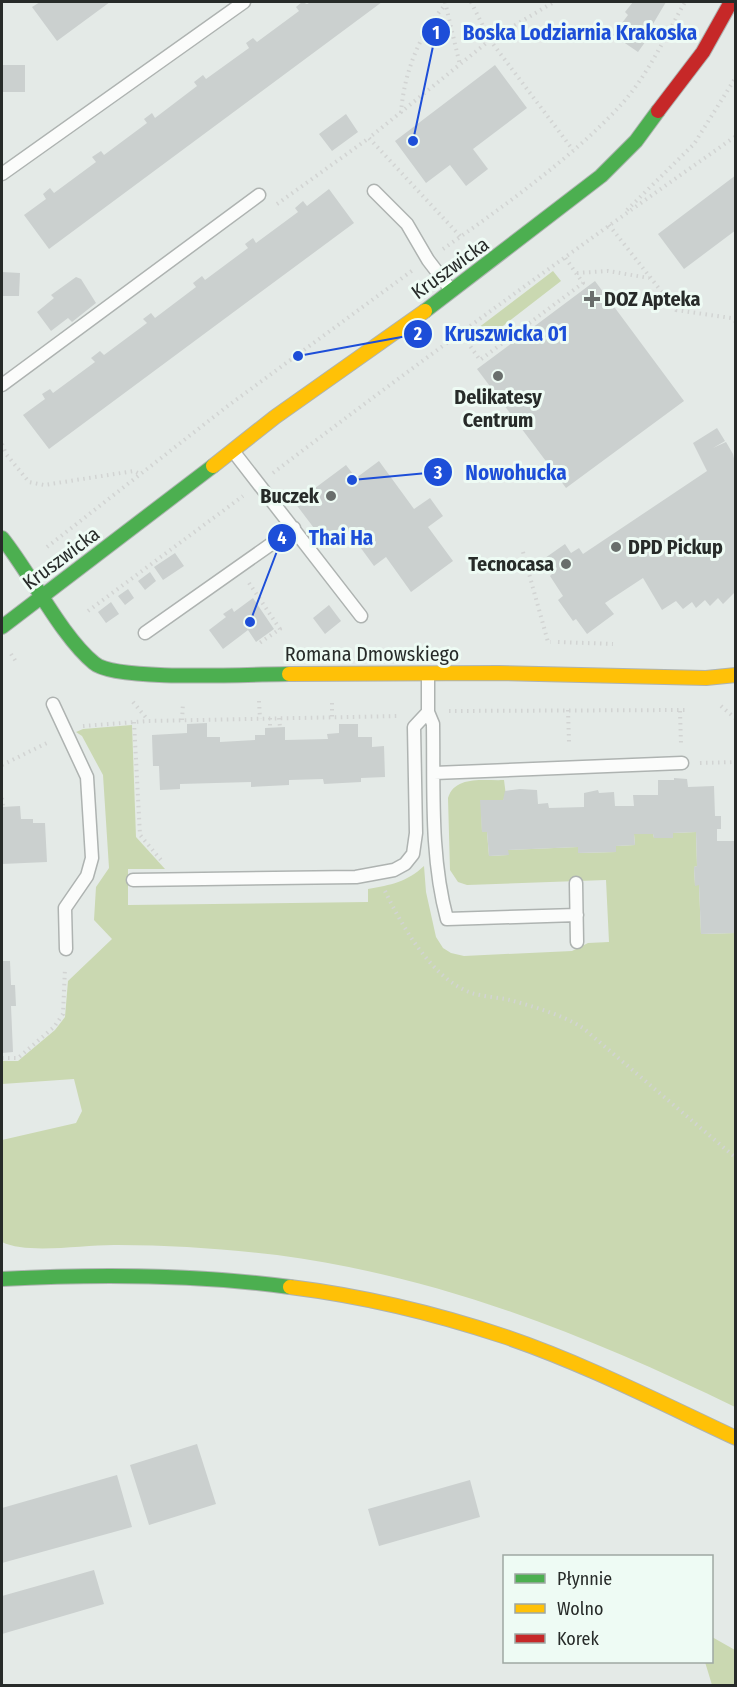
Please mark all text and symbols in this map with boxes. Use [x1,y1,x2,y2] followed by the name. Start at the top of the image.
[421,13,709,52] callout: Boska Lodziarnia Krakoska
[463,20,697,46] text: Boska Lodziarnia Krakoska
[432,22,440,44] text: 1
[407,232,493,304] street label: Kruszwicka
[604,287,700,311] place label: DOZ Apteka
[585,292,599,306] marker: DOZ Apteka
[403,314,580,353] callout: Kruszwicka 01
[445,321,567,347] text: Kruszwicka 01
[413,323,422,345] text: 2
[491,369,505,383] marker: Delikatesy Centrum
[454,385,542,432] place label: Delikatesy Centrum
[423,453,578,492] callout: Nowohucka
[465,460,567,486] text: Nowohucka
[433,462,443,484] text: 3
[260,484,320,508] place label: Buczek
[324,489,338,503] marker: Buczek
[267,518,385,557] callout: Thai Ha
[18,521,104,595] street label: Kruszwicka
[309,525,373,551] text: Thai Ha
[277,527,287,549] text: 4
[628,535,723,559] place label: DPD Pickup
[609,540,623,554] marker: DPD Pickup
[468,552,554,576] place label: Tecnocasa
[559,557,573,571] marker: Tecnocasa
[285,642,459,666] street label: Romana Dmowskiego
[503,1555,713,1663] legend
[557,1568,612,1590] text: Płynnie
[557,1598,603,1620] text: Wolno
[557,1628,599,1650] text: Korek

